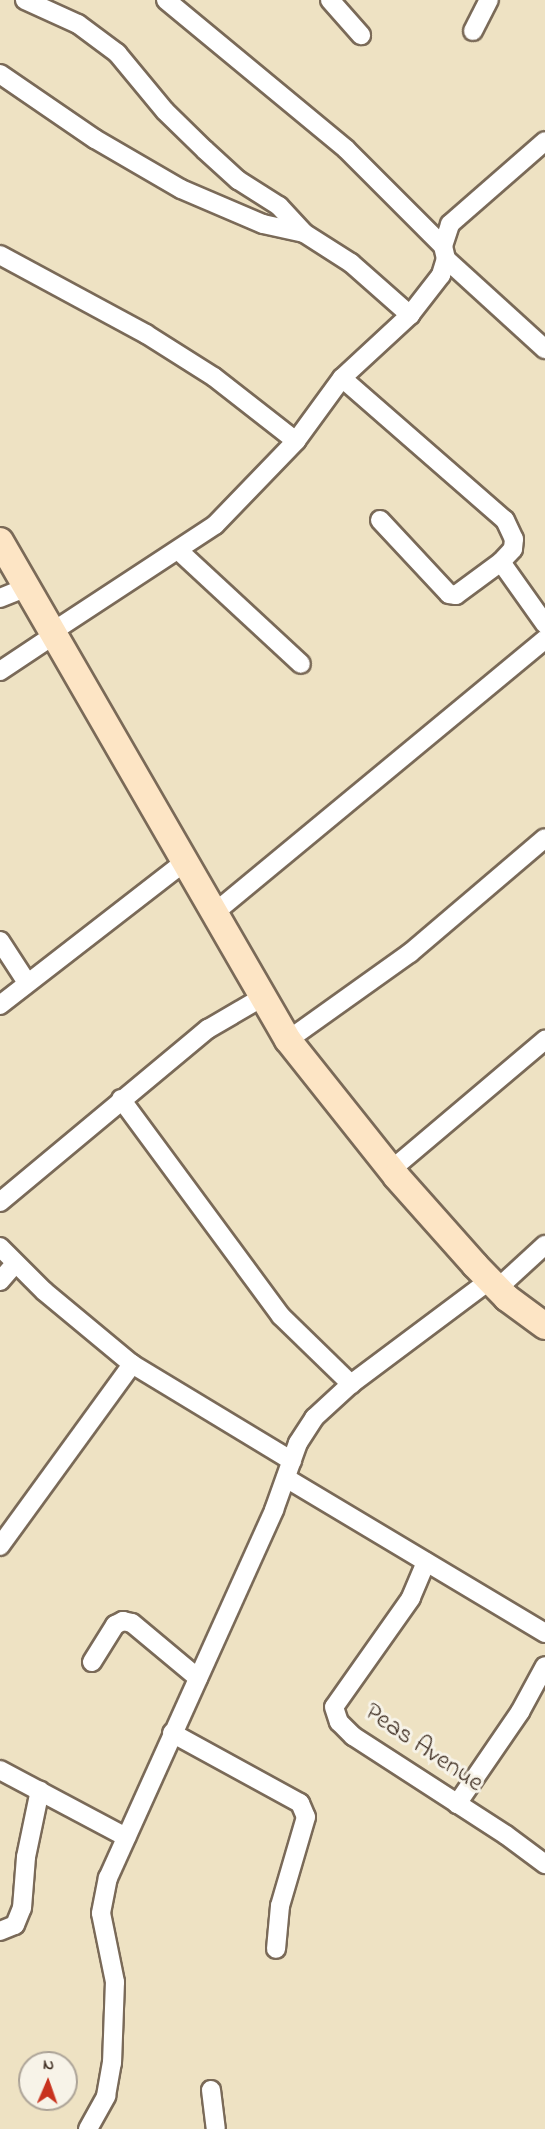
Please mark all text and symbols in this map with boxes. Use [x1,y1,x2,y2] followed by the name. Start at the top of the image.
[358,1698,488,1800] street label: Peas Avenue
[18,2051,78,2111] north arrow
[43,2053,54,2077] text: N

